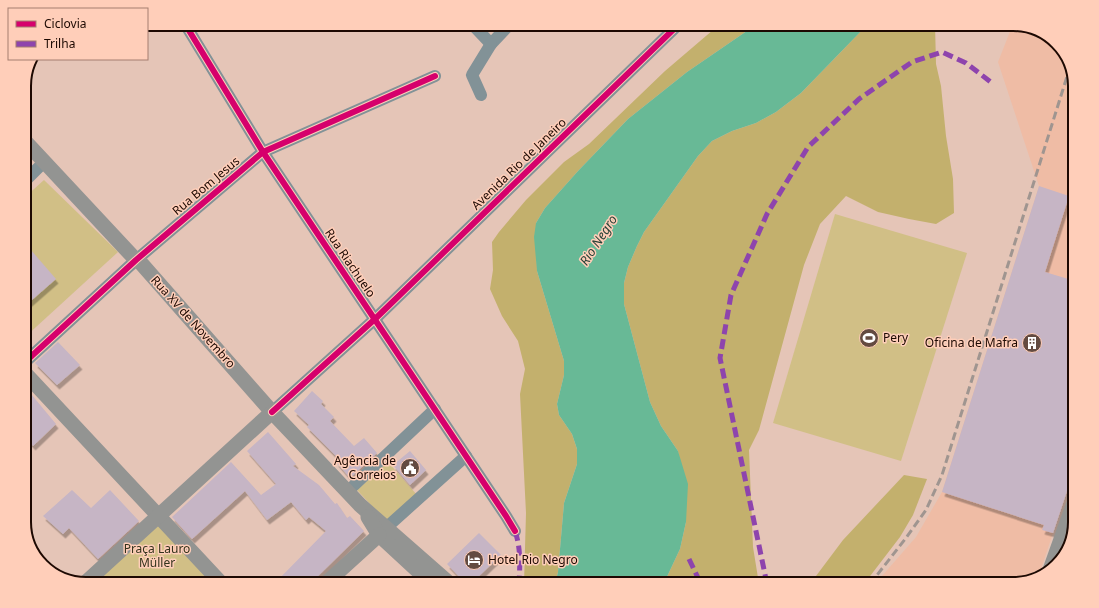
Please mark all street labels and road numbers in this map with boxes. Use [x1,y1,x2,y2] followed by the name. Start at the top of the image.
[468,114,570,213] street label: Avenida Rio de Janeiro
[168,152,243,219] street label: Rua Bom Jesus
[321,225,380,301] street label: Rua Riachuelo
[147,272,239,372] street label: Rua XV de Novembro

